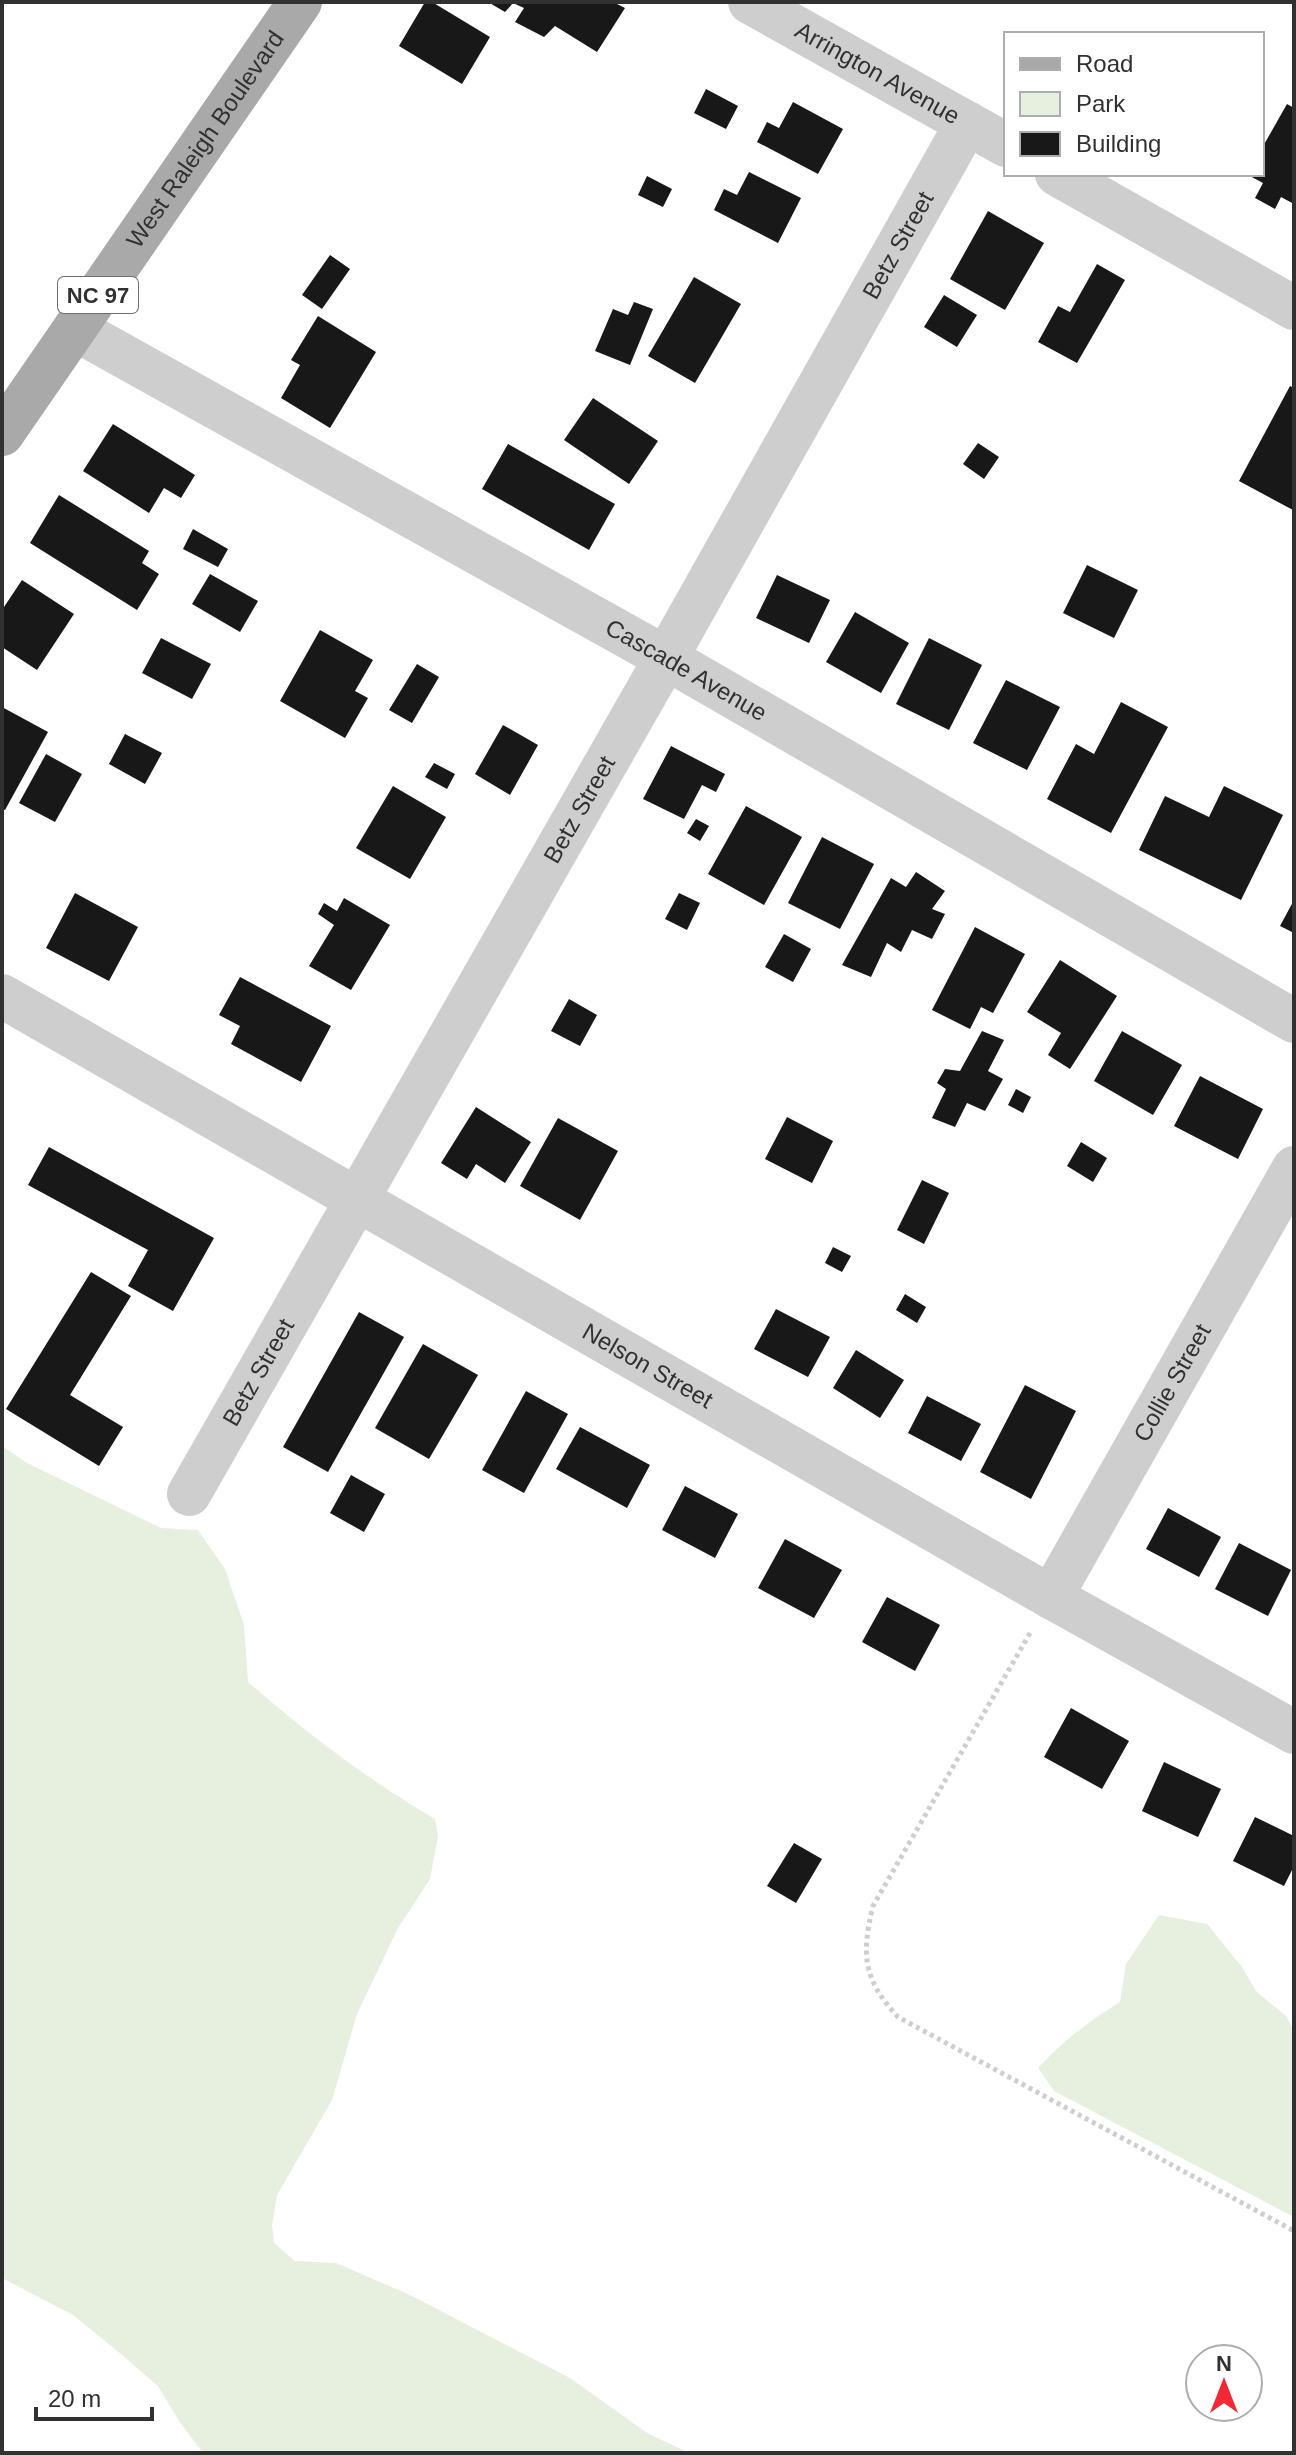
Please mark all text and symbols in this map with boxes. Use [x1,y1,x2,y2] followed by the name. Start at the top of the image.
[791,16,965,129] street label: Arrington Avenue
[121,25,289,253] street label: West Raleigh Boulevard
[1004,32,1264,176] legend
[1076,50,1133,77] text: Road
[1076,90,1126,117] text: Park
[1076,130,1161,157] text: Building
[857,186,939,303] street label: Betz Street
[58,277,138,313] road number: NC 97
[601,613,772,726] street label: Cascade Avenue
[538,751,620,868] street label: Betz Street
[217,1314,299,1430] street label: Betz Street
[578,1318,718,1413] street label: Nelson Street
[1128,1319,1216,1446] street label: Collie Street
[1184,2343,1264,2423] north arrow
[1216,2351,1232,2376] text: N
[36,2371,152,2421] scale bar
[48,2385,101,2412] text: 20 m

